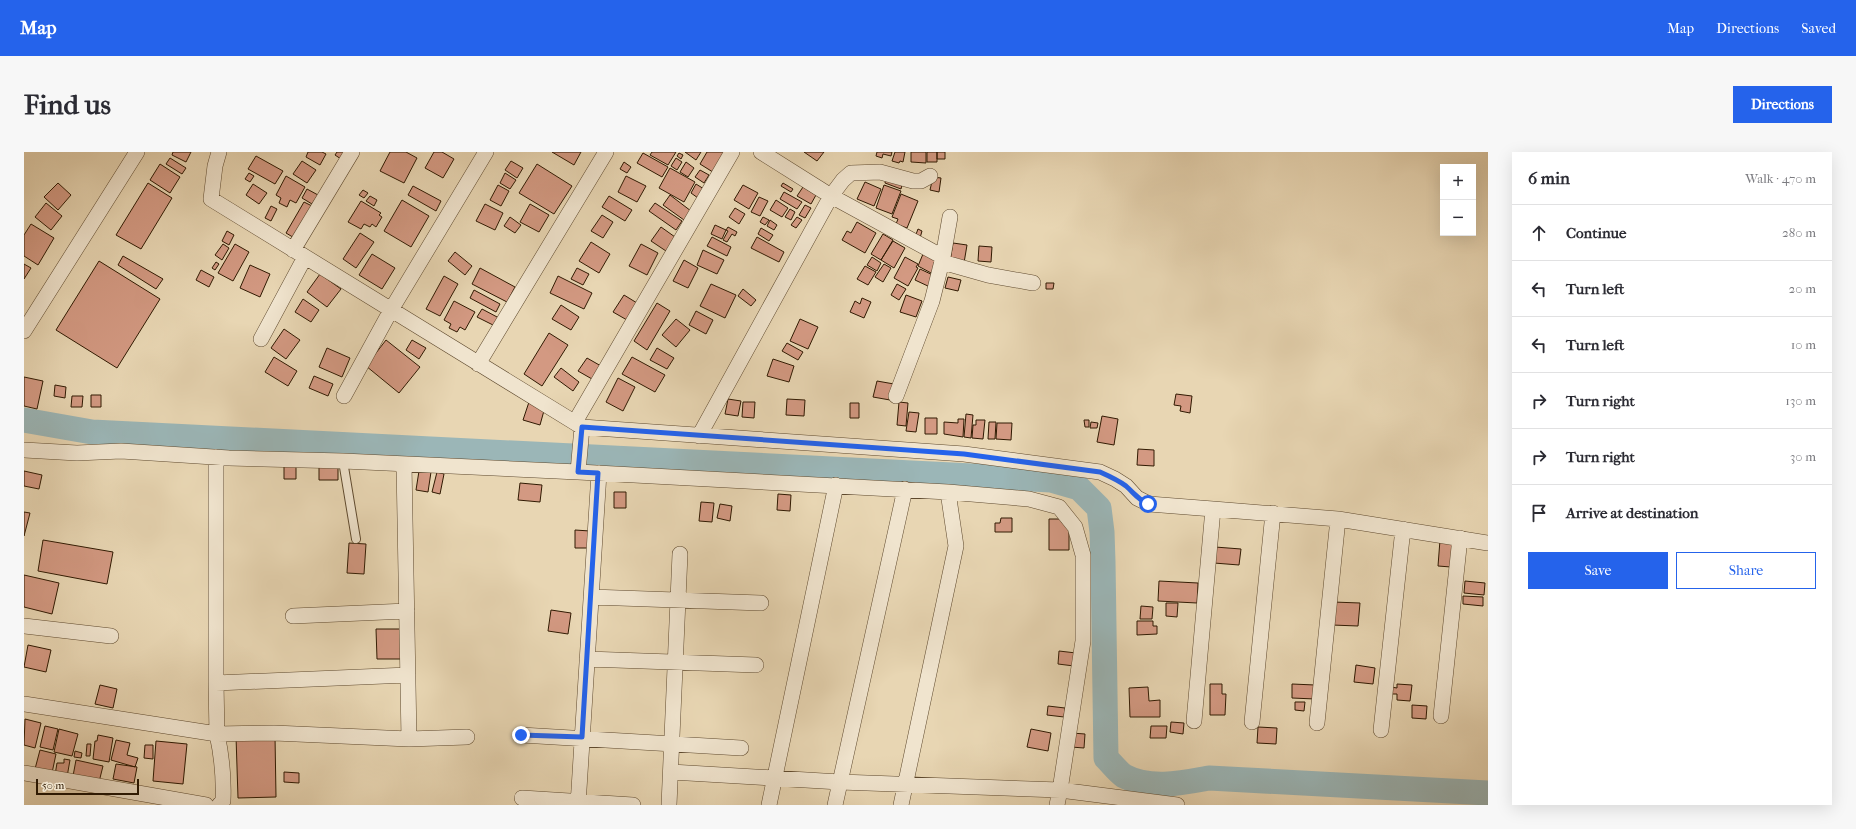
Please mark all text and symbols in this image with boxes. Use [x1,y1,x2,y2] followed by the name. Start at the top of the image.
[20,17,56,39] text: Map
[1667,20,1694,37] text: Map
[1716,20,1779,37] text: Directions
[1801,20,1836,37] text: Saved
[1733,86,1832,123] button: Directions
[24,88,111,121] text: Find us
[1440,164,1476,236] map controls
[1440,164,1476,200] button: +
[1528,168,1570,188] text: 6 min
[1745,171,1816,186] text: Walk · 470 m
[1440,200,1476,236] button: −
[1528,222,1550,244] icon: ahead
[1566,224,1626,242] text: Continue
[1782,225,1816,240] text: 280 m
[1528,278,1550,300] icon: left
[1566,280,1624,298] text: Turn left
[1789,281,1816,296] text: 20 m
[1528,334,1550,356] icon: left
[1566,336,1624,354] text: Turn left
[1791,337,1816,352] text: 10 m
[1528,390,1550,412] icon: right
[1566,392,1635,410] text: Turn right
[1785,393,1816,408] text: 130 m
[1528,446,1550,468] icon: right
[1566,448,1635,466] text: Turn right
[1790,449,1816,464] text: 30 m
[1139,495,1157,513] route start
[1528,502,1550,524] icon: arrive
[1566,504,1698,522] text: Arrive at destination
[1528,552,1668,589] button: Save
[1676,552,1816,589] button: Share
[512,726,530,744] route end
[36,777,139,796] scale bar
[42,779,64,792] text: 50 m

